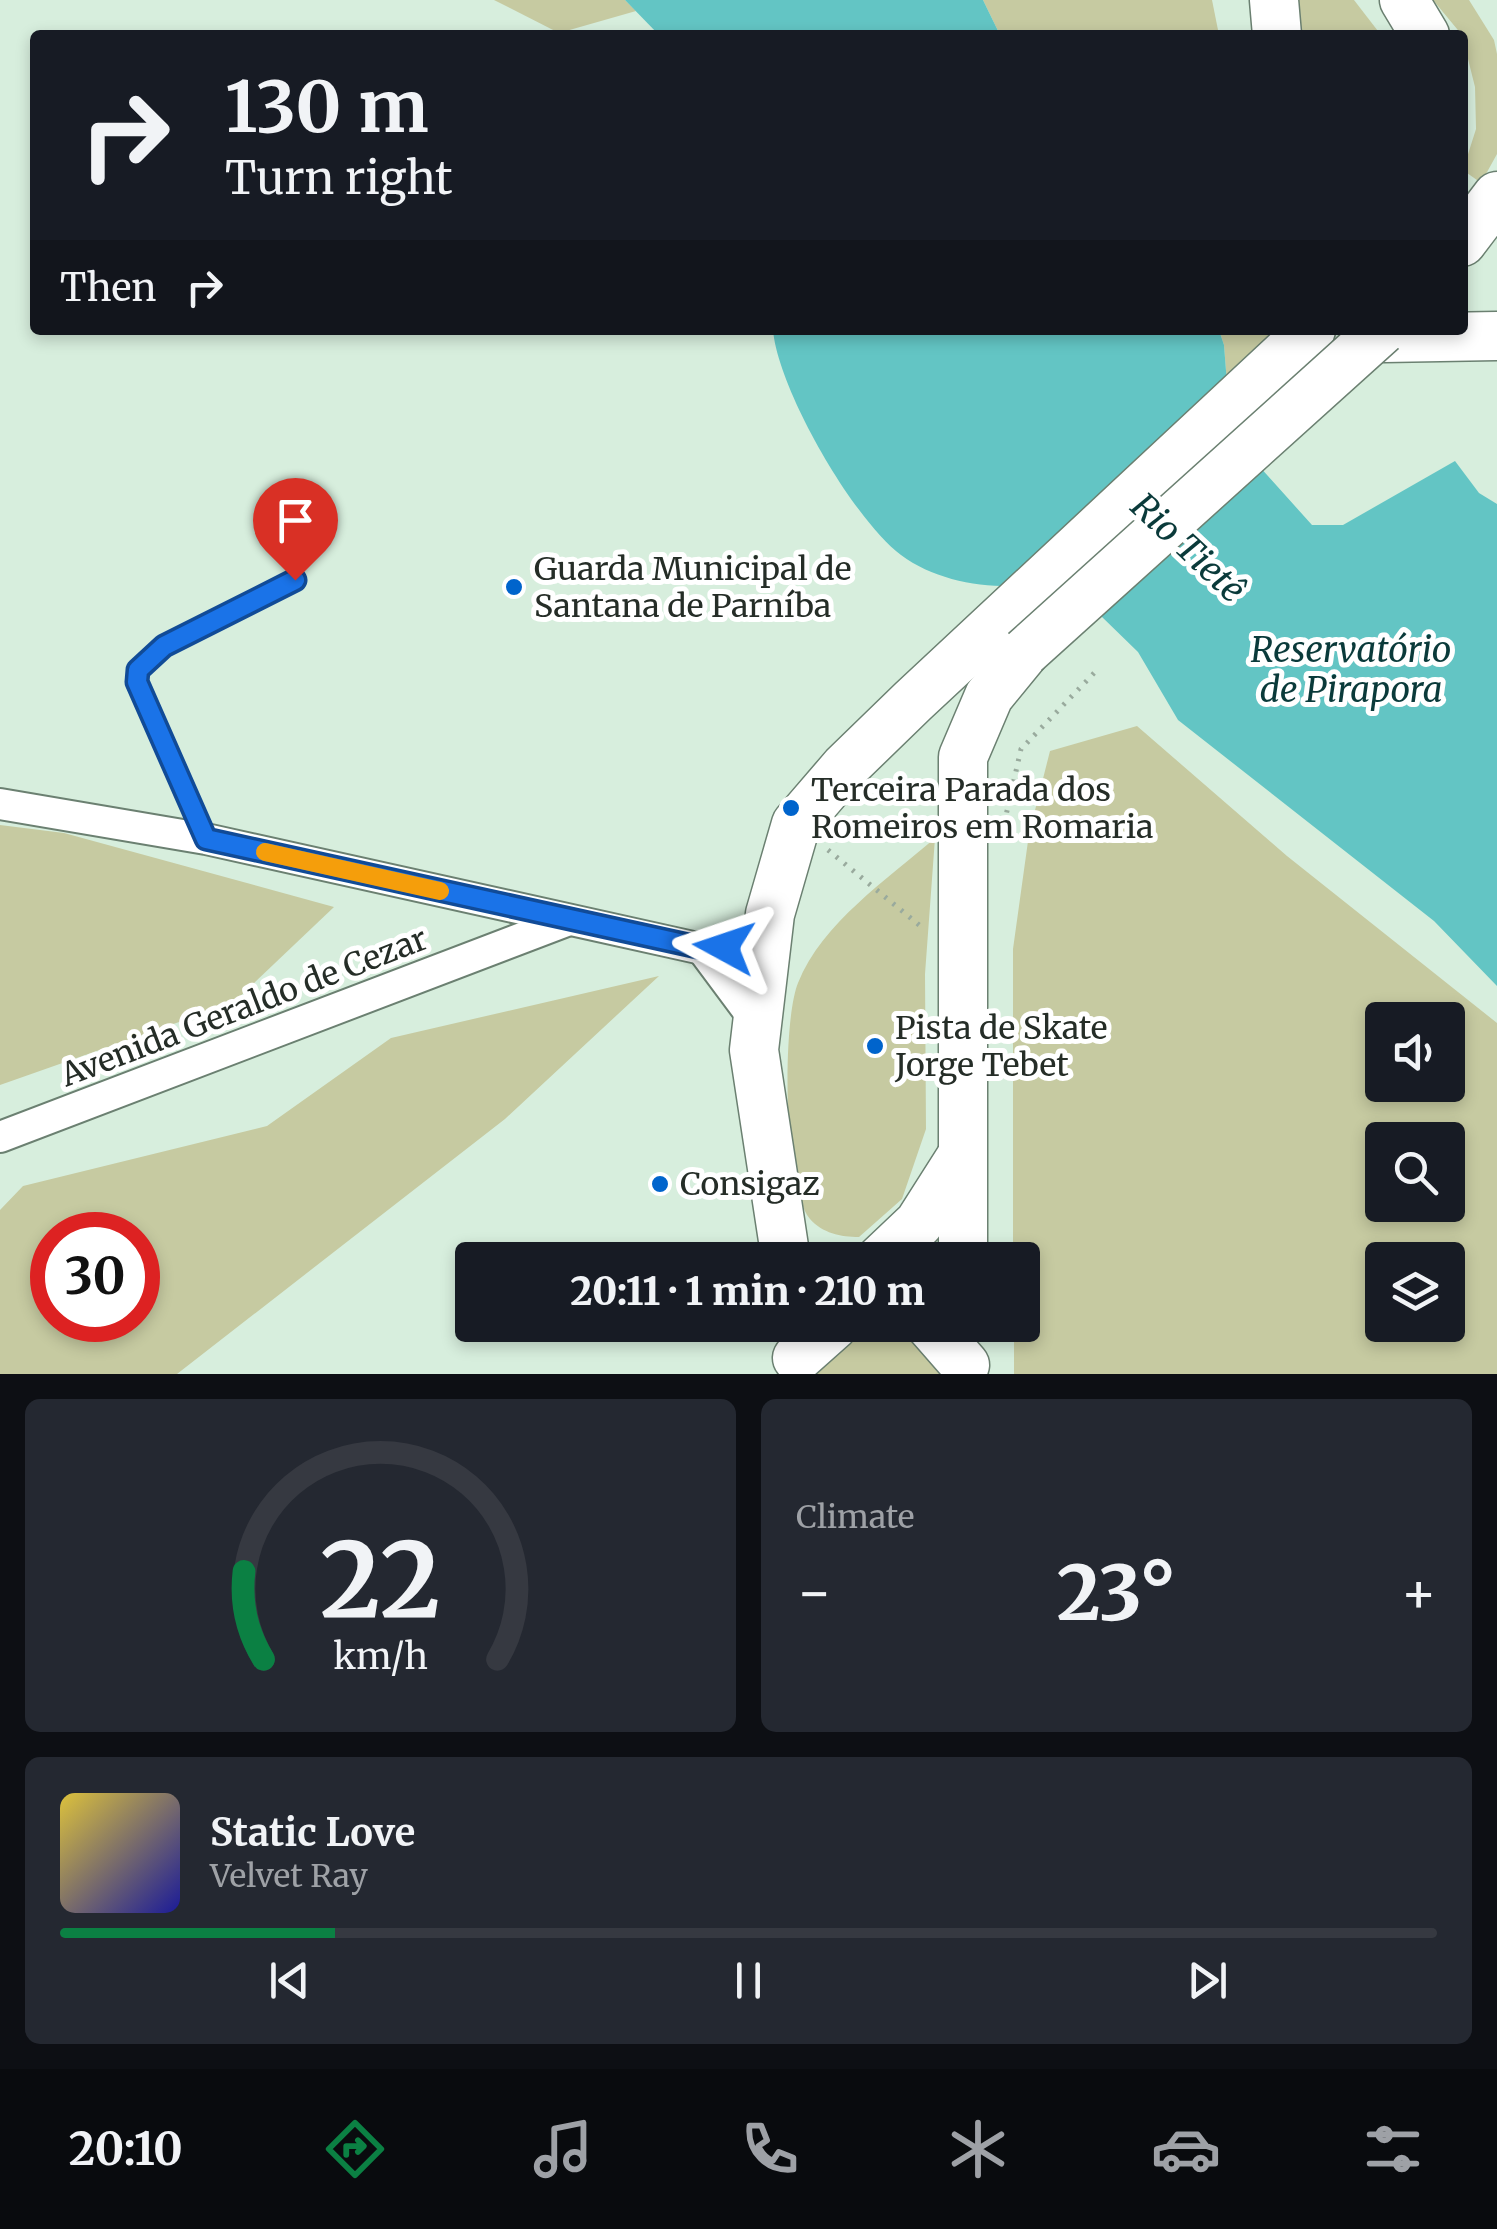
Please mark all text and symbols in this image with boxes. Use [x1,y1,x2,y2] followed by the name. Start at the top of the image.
[225,63,429,151] text: 130 m
[60,70,190,200] icon: right
[225,150,453,206] text: Turn right
[177,260,232,315] icon: right
[60,264,157,311] text: Then
[253,478,338,581] pin
[1122,484,1254,612] water label: Rio Tietê
[268,493,323,548] icon: arrive
[534,549,851,626] place label: Guarda Municipal de Santana de Parníba
[503,576,525,598] marker: Guarda Municipal de Santana de Parníba
[1251,628,1451,712] water label: Reservatório de Pirapora
[811,770,1153,847] place label: Terceira Parada dos Romeiros em Romaria
[780,797,802,819] marker: Terceira Parada dos Romeiros em Romaria
[672,895,776,999] position arrow
[54,919,433,1096] street label: Avenida Geraldo de Cezar
[1365,1002,1465,1342] map controls
[1365,1002,1465,1102] button: sound
[894,1008,1107,1085] place label: Pista de Skate Jorge Tebet
[864,1035,886,1057] marker: Pista de Skate Jorge Tebet
[1365,1122,1465,1222] button: search
[680,1164,820,1204] place label: Consigaz
[649,1173,671,1195] marker: Consigaz
[30,1212,160,1342] speed limit sign: 30
[1365,1242,1465,1342] button: layers
[570,1268,925,1315] text: 20:11 · 1 min · 210 m
[796,1497,914,1537] text: Climate
[320,1515,441,1645] text: 22
[1057,1546,1176,1640] text: 23°
[796,1558,833,1627] text: −
[1400,1558,1437,1627] text: +
[333,1634,428,1679] text: km/h
[210,1809,415,1856] text: Static Love
[210,1856,368,1896] text: Velvet Ray
[262,1953,317,2008] icon: previous
[721,1953,776,2008] icon: pause
[1180,1953,1235,2008] icon: next
[320,2114,390,2184] icon: directions
[528,2114,598,2184] icon: music
[735,2114,805,2184] icon: phone
[943,2114,1013,2184] icon: climate
[1151,2114,1221,2184] icon: car
[1358,2114,1428,2184] icon: filters
[69,2121,183,2177] text: 20:10

